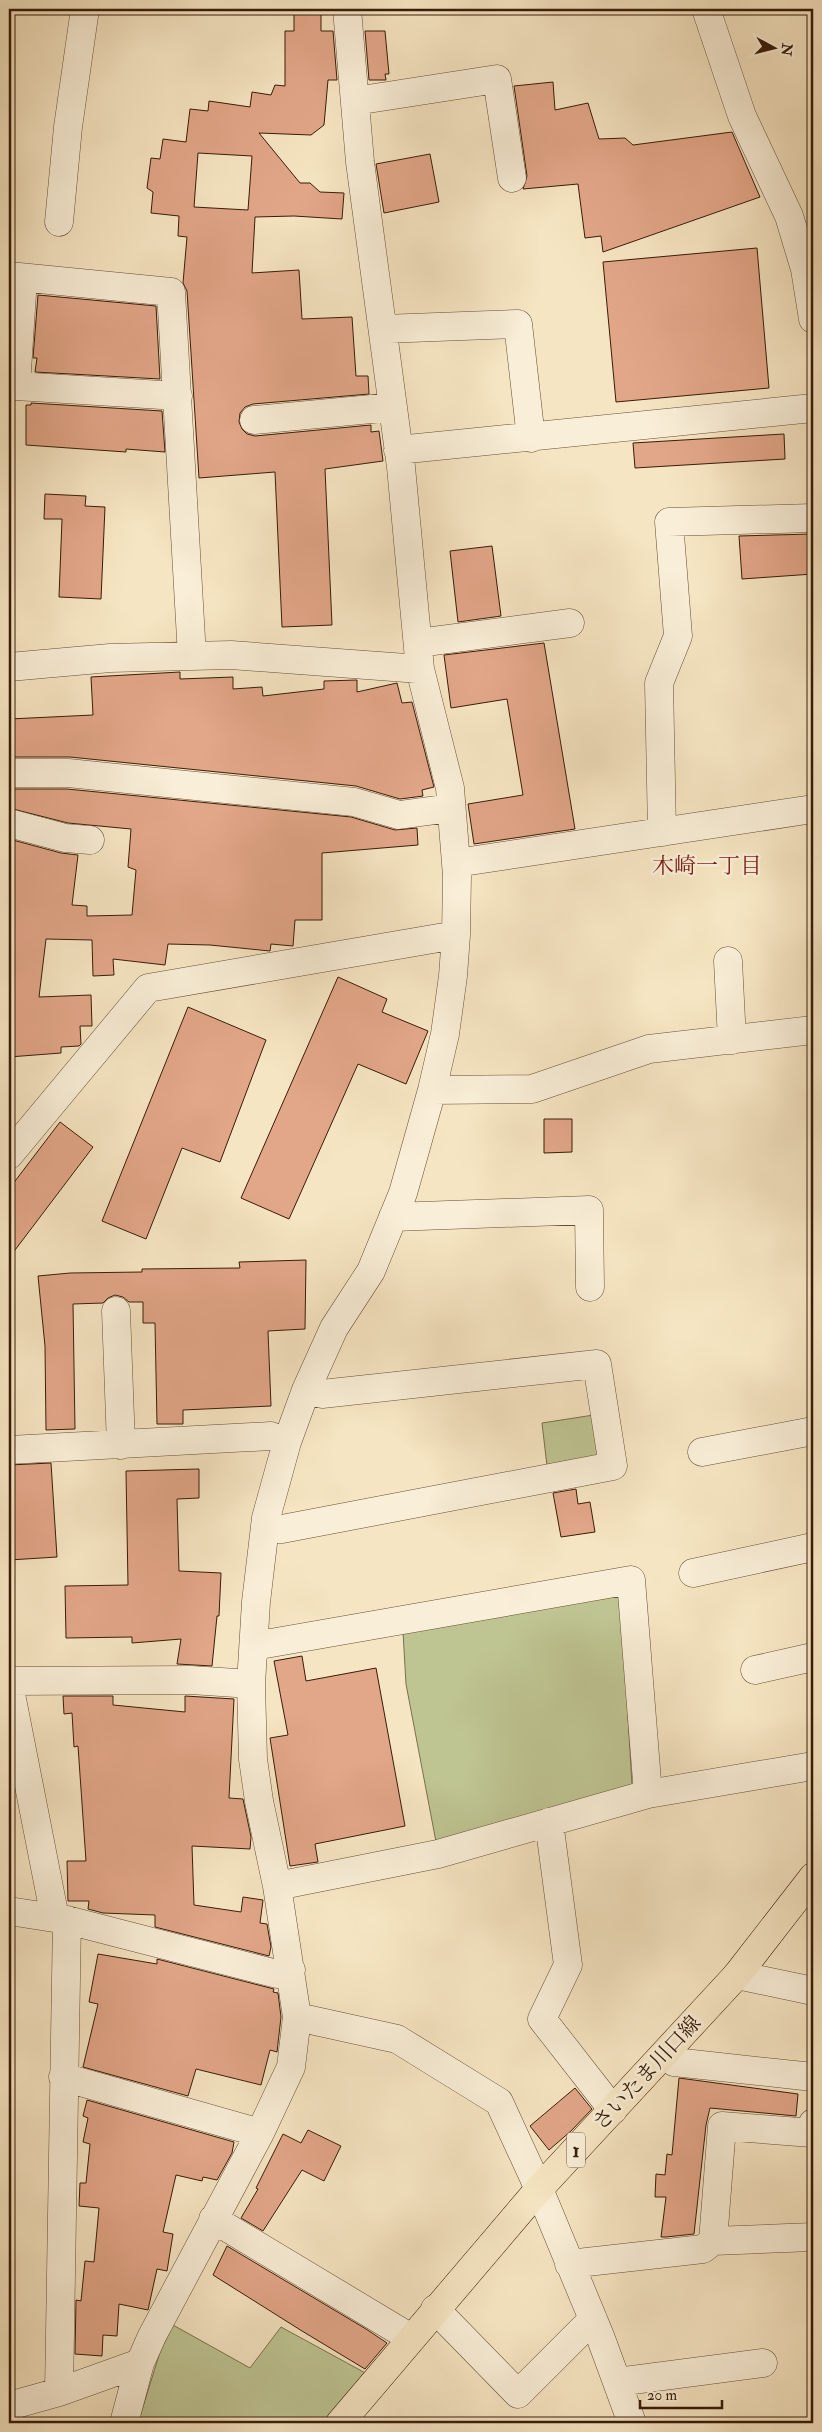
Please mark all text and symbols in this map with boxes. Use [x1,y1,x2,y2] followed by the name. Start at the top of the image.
[750,22,800,72] north arrow
[777,41,796,57] text: N
[652,852,762,880] district label: 木崎一丁目
[587,2010,707,2136] street label: さいたま川口線
[567,2132,585,2168] road number: 1
[640,2377,722,2409] scale bar
[647,2386,677,2405] text: 20 m

